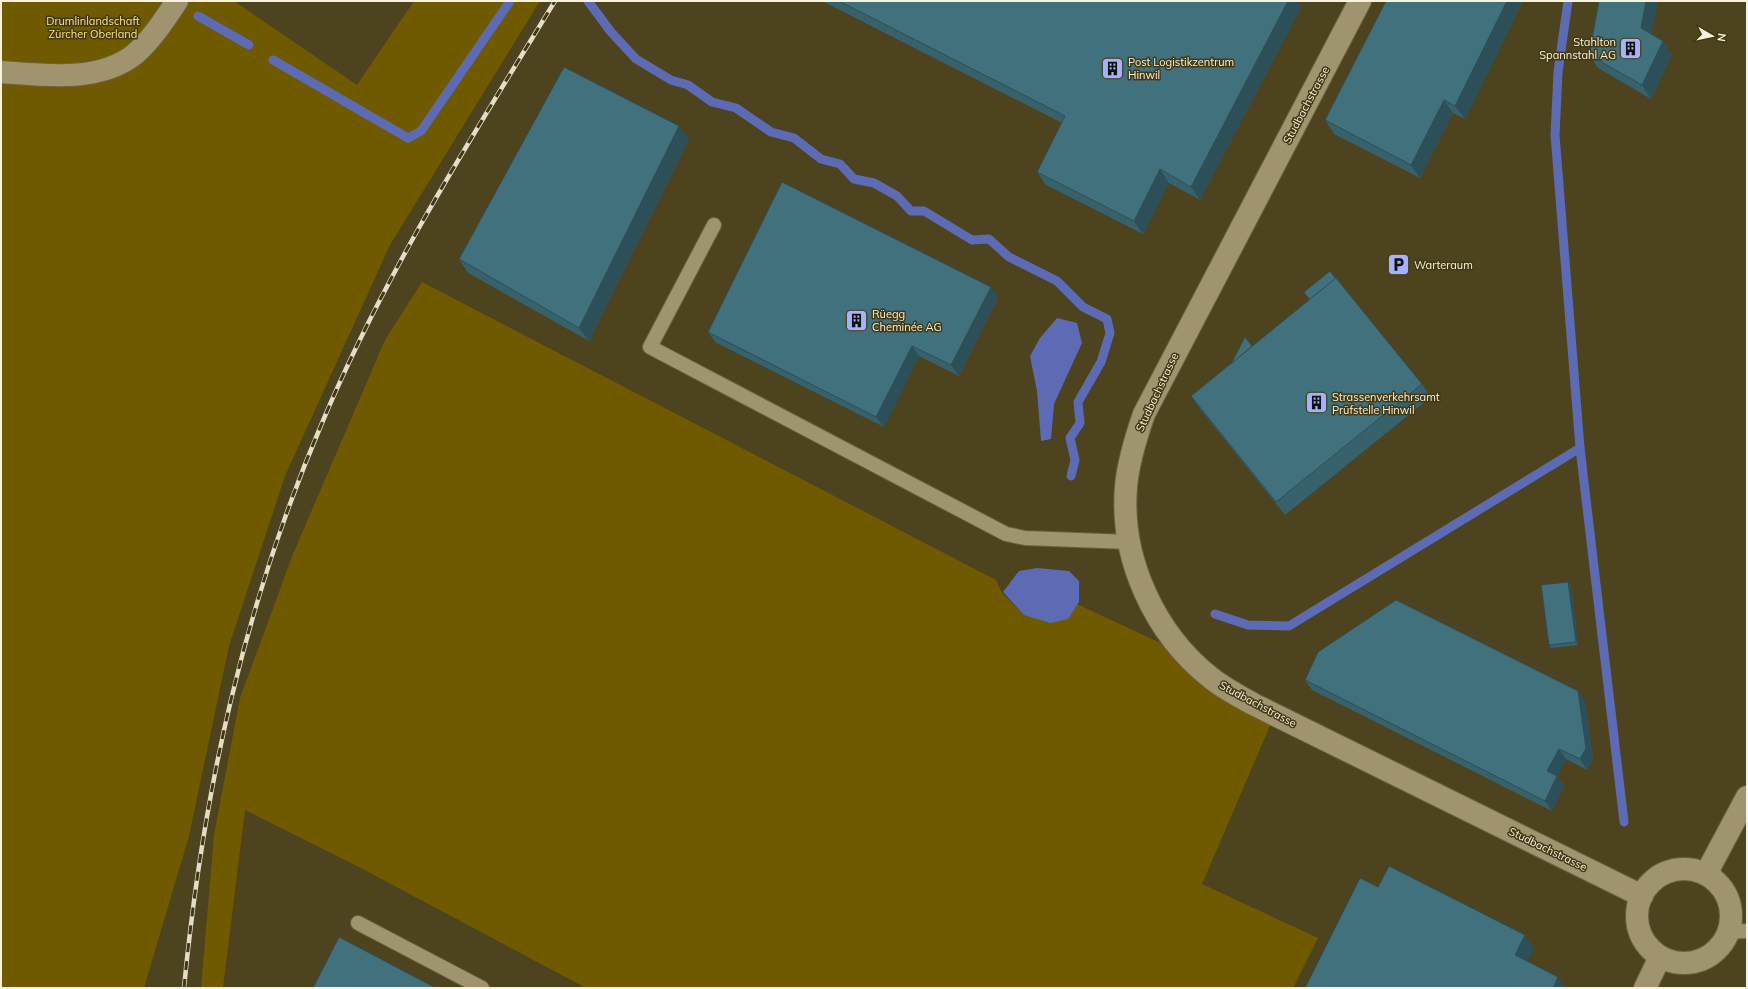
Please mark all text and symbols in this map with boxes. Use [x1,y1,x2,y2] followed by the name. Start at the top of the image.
[46,14,140,41] park label: Drumlinlandschaft Zürcher Oberland
[1692,16,1732,56] north arrow
[1714,32,1729,43] text: N
[1539,35,1616,62] place label: Stahlton Spannstahl AG
[1618,35,1644,61] building icon: Stahlton Spannstahl AG
[1099,55,1125,81] building icon: Post Logistikzentrum Hinwil
[1128,55,1234,82] place label: Post Logistikzentrum Hinwil
[1280,64,1332,146] street label: Studbachstrasse
[1386,252,1412,278] parking icon: Warteraum
[1414,258,1473,272] place label: Warteraum
[843,307,869,333] building icon: Rüegg Cheminée AG
[872,307,942,334] place label: Rüegg Cheminée AG
[1133,350,1181,434] street label: Studbachstrasse
[1303,390,1329,416] building icon: Strassenverkehrsamt Prüfstelle Hinwil
[1332,390,1440,417] place label: Strassenverkehrsamt Prüfstelle Hinwil
[1217,678,1299,730] street label: Studbachstrasse
[1507,824,1589,874] street label: Studbachstrasse

